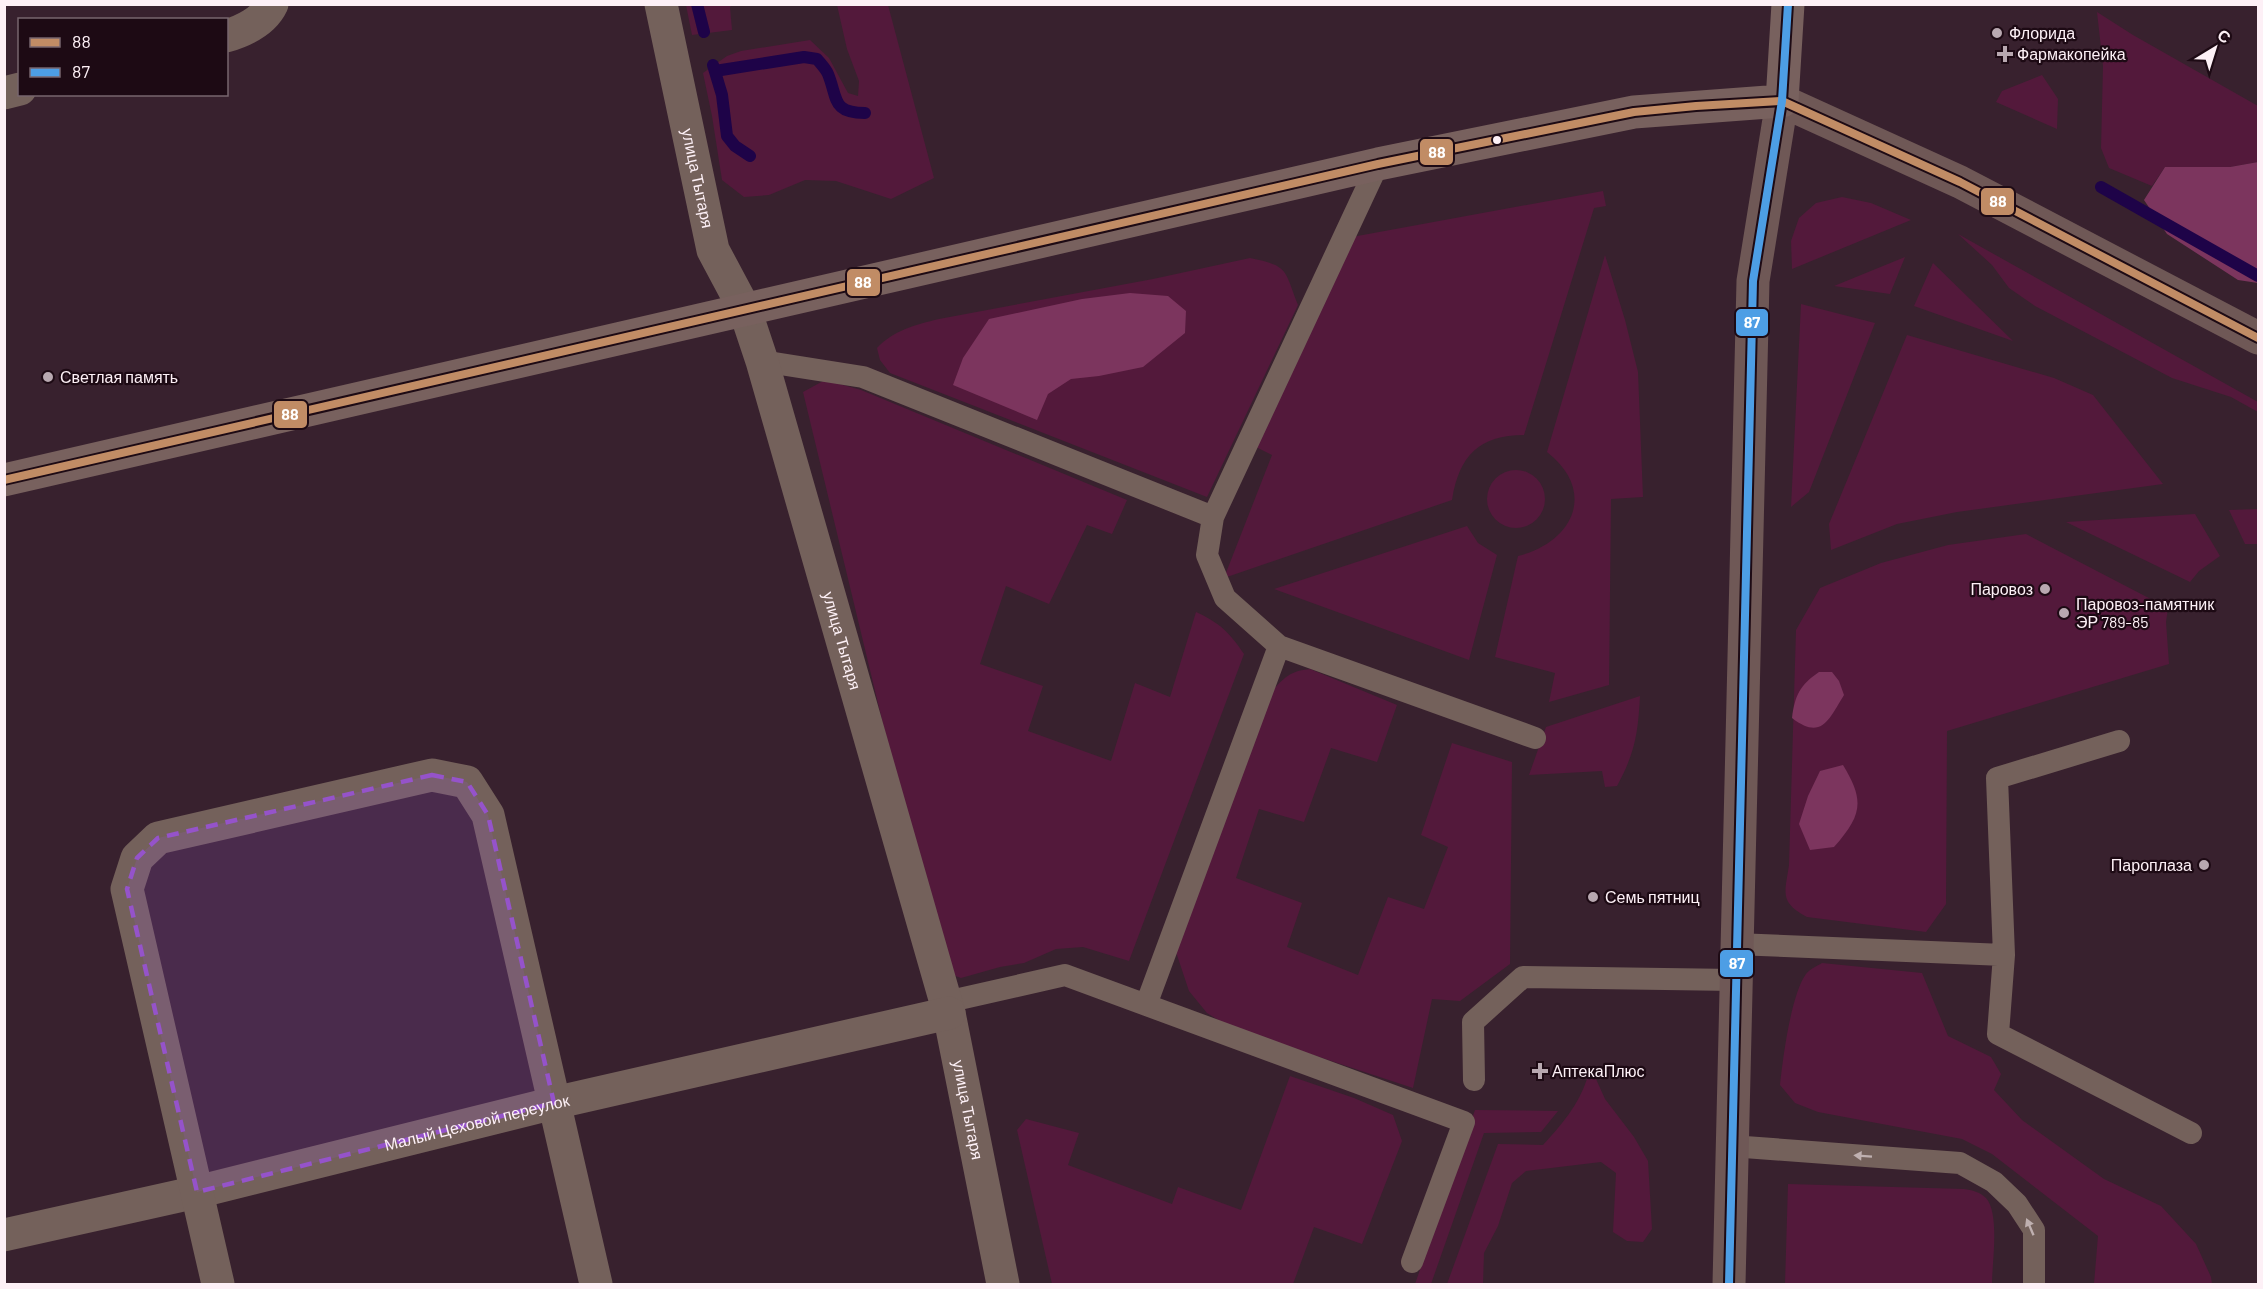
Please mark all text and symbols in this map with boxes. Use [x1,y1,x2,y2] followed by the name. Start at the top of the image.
[18,18,228,96] legend
[2185,18,2245,78] north arrow
[2009,23,2075,42] place label: Флорида
[2214,25,2235,47] text: С
[1990,26,2004,40] marker: Флорида
[72,30,91,52] text: 88
[2017,44,2126,63] place label: Фармакопейка
[1998,47,2012,61] marker: Фармакопейка
[72,60,90,82] text: 87
[679,127,718,230] street label: улица Тытаря
[1491,134,1503,146] unlabelled marker
[1419,138,1454,166] line badge: 88
[1428,142,1446,161] text: 88
[1980,187,2015,216] line badge: 88
[1989,191,2007,210] text: 88
[846,268,881,297] line badge: 88
[854,272,872,291] text: 88
[1735,308,1769,337] line badge: 87
[1744,312,1760,331] text: 87
[60,367,178,386] place label: Светлая память
[41,370,55,384] marker: Светлая память
[273,400,308,429] line badge: 88
[281,404,299,423] text: 88
[1970,579,2033,598] place label: Паровоз
[2038,582,2052,596] marker: Паровоз
[820,589,866,692] street label: улица Тытаря
[2076,594,2215,631] place label: Паровоз-памятник ЭР 789-85
[2057,606,2071,620] marker: Паровоз-памятник ЭР 789-85
[2111,855,2192,874] place label: Пароплаза
[2197,858,2211,872] marker: Пароплаза
[1605,887,1700,906] place label: Семь пятниц
[1586,890,1600,904] marker: Семь пятниц
[1719,949,1754,978] line badge: 87
[1729,953,1745,972] text: 87
[950,1058,988,1161] street label: улица Тытаря
[1552,1061,1644,1080] place label: АптекаПлюс
[1533,1064,1547,1078] marker: АптекаПлюс
[382,1090,572,1154] street label: Малый Цеховой переулок
[1854,1151,1873,1160] one-way arrow
[2025,1218,2035,1236] one-way arrow

